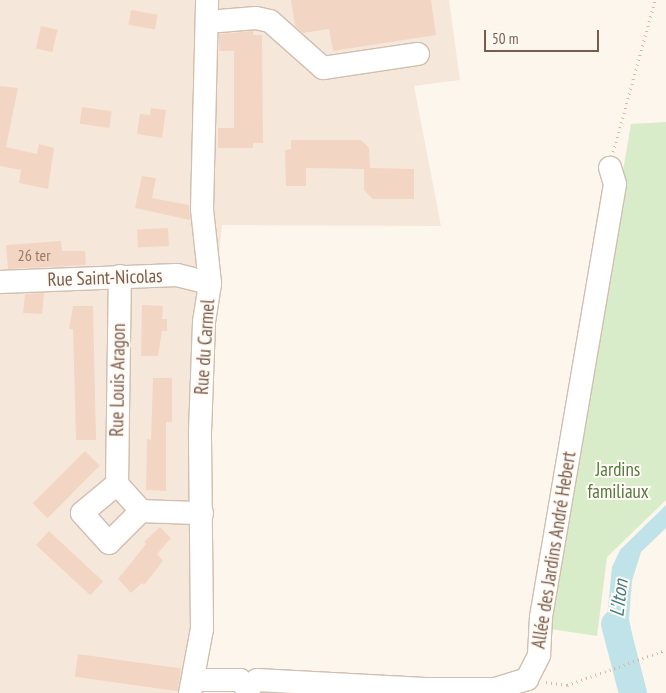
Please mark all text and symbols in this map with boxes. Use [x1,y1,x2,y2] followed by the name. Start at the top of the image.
[486,20,601,52] scale bar
[492,29,518,48] text: 50 m
[17,245,51,265] house number: 26 ter
[47,265,163,291] street label: Rue Saint-Nicolas
[190,298,220,396] street label: Rue du Carmel
[106,323,130,437] street label: Rue Louis Aragon
[527,449,581,651] street label: Allée des Jardins André Hebert
[587,459,649,503] park label: Jardins familiaux
[605,578,633,618] water label: L'Iton

